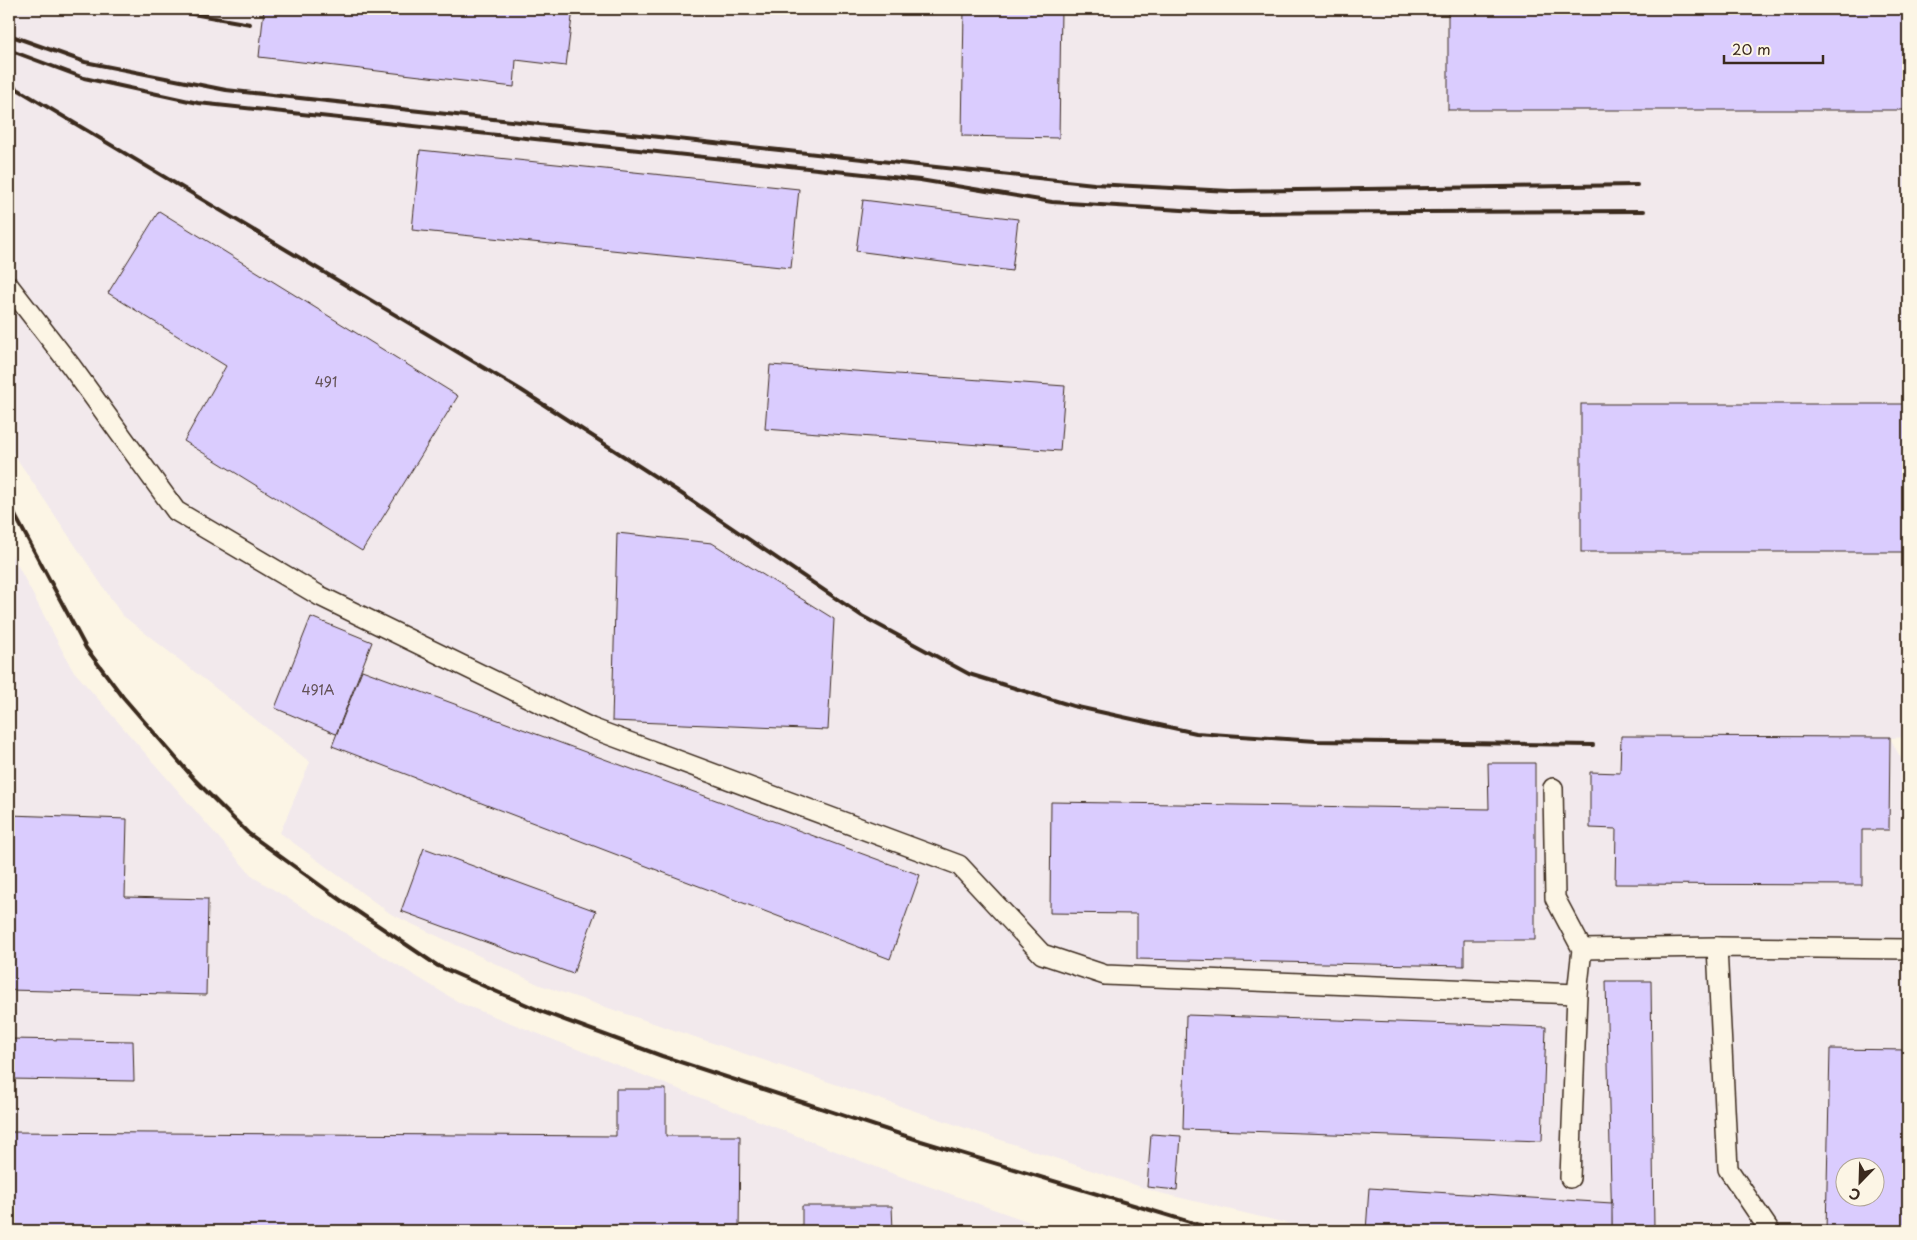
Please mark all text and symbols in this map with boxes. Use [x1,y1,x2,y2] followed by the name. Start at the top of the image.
[1724,32,1823,64] scale bar
[1732,37,1771,60] text: 20 m
[315,371,337,392] house number: 491
[301,679,335,700] house number: 491А
[1834,1158,1884,1208] north arrow
[1846,1183,1864,1206] text: С

